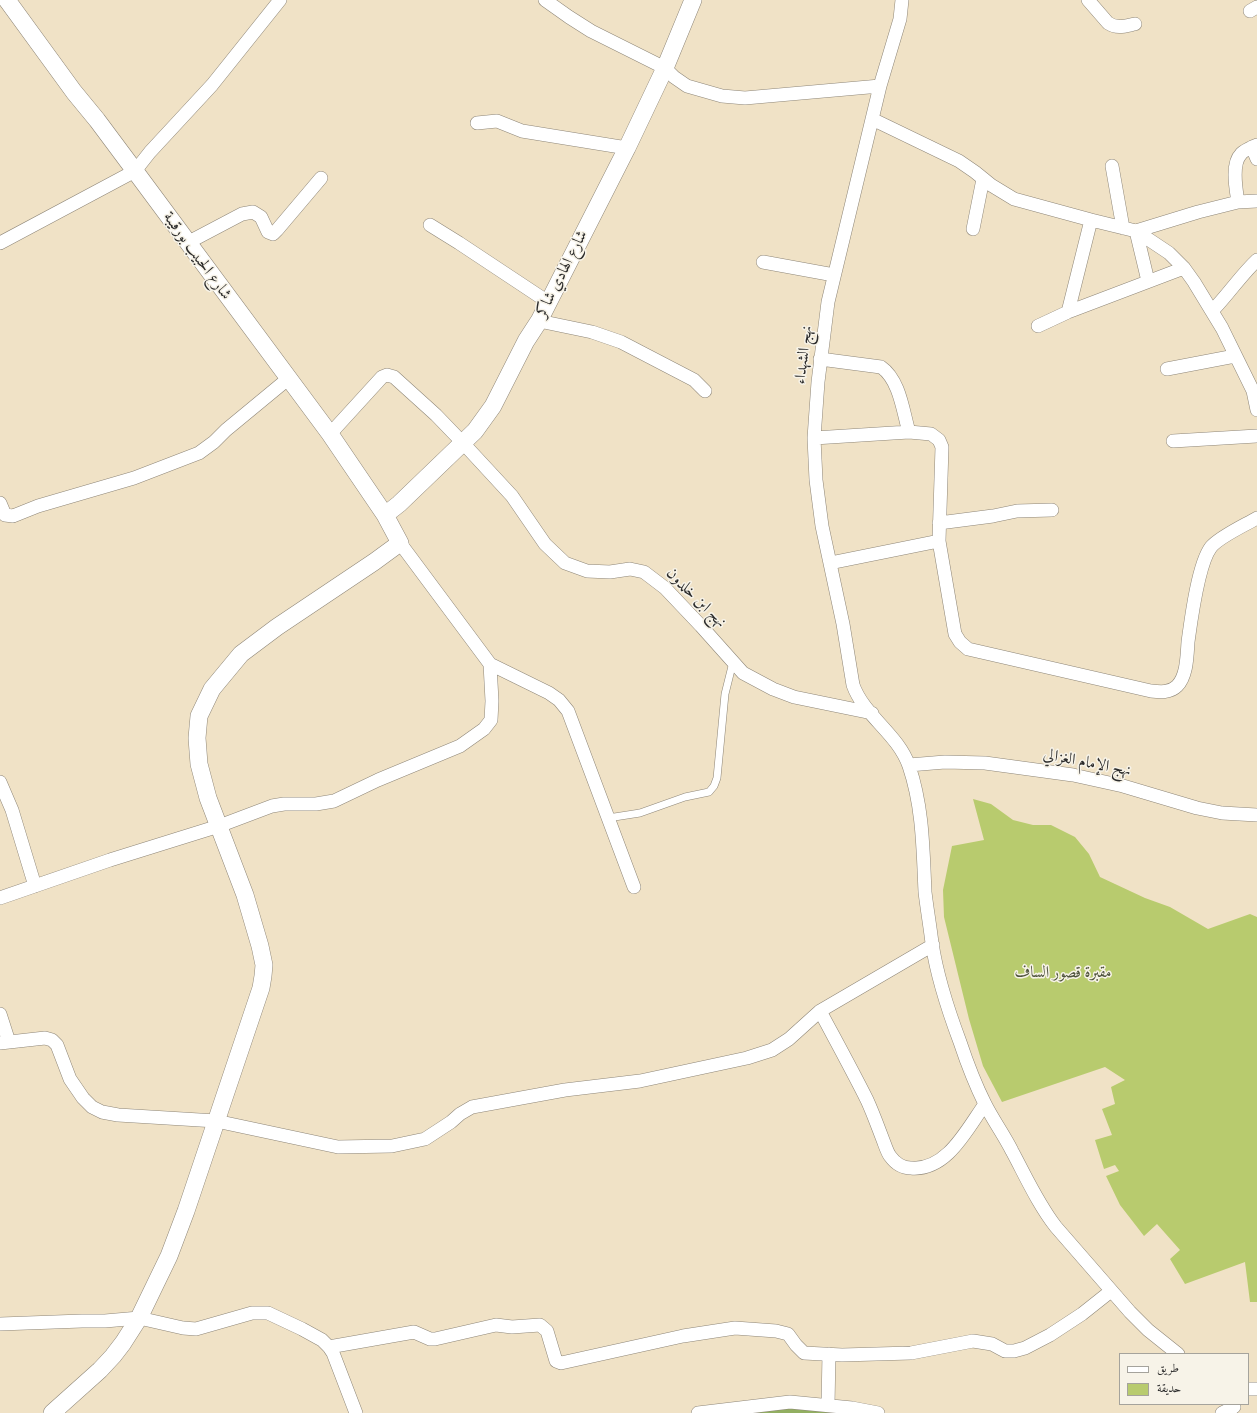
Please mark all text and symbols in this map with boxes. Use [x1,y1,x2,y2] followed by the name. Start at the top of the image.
[159,208,235,304] street label: شارع الحبيب بورقيبة
[532,227,592,321] street label: شارع الهادي شاكر
[791,325,817,385] street label: نهج الشهداء
[662,564,730,632] street label: نهج ابن خلدون
[1041,745,1133,781] street label: نهج الإمام الغزالي
[1015,963,1111,983] park label: مقبرة قصور الساف
[1119,1353,1249,1405] legend
[1157,1359,1179,1376] text: طريق
[1157,1379,1181,1396] text: حديقة

